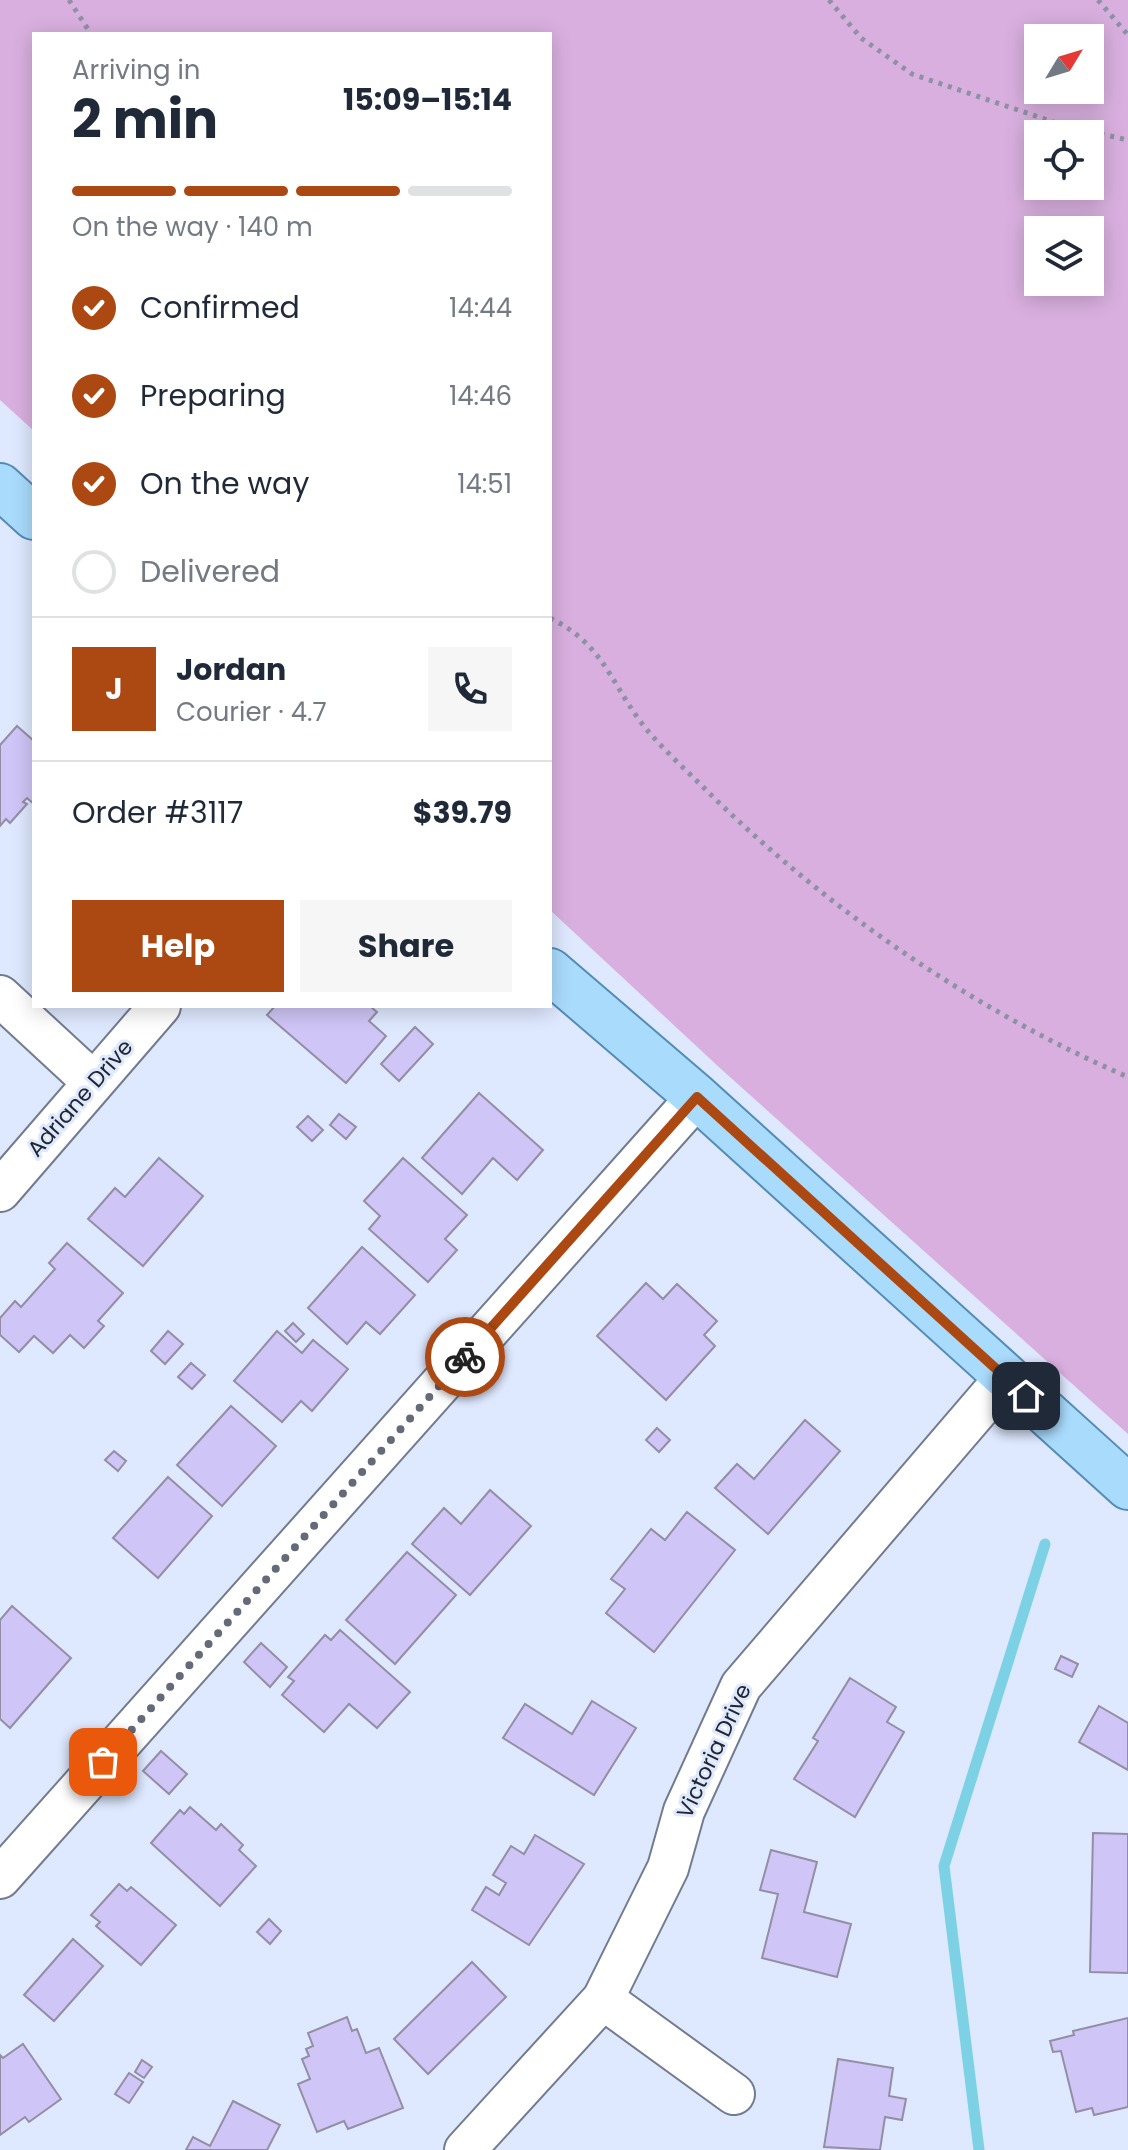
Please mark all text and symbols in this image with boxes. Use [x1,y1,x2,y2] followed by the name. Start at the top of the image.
[1024,24,1104,104] north arrow
[1024,24,1104,296] map controls
[72,52,201,88] text: Arriving in
[343,78,512,121] text: 15:09–15:14
[72,83,218,156] text: 2 min
[1024,120,1104,200] button: locate
[72,209,313,245] text: On the way · 140 m
[1024,216,1104,296] button: layers
[72,286,116,330] icon: check
[140,286,300,329] text: Confirmed
[449,290,512,326] text: 14:44
[72,374,116,418] icon: check
[140,374,286,417] text: Preparing
[449,378,512,414] text: 14:46
[72,462,116,506] icon: check
[140,462,309,505] text: On the way
[457,466,512,502] text: 14:51
[140,550,280,593] text: Delivered
[428,647,512,731] button: phone
[176,648,286,691] text: Jordan
[105,667,123,710] text: J
[176,694,327,730] text: Courier · 4.7
[72,791,243,834] text: Order #3117
[413,791,512,834] text: $39.79
[72,900,284,992] button: Help
[300,900,512,992] button: Share
[20,1032,140,1164] street label: Adriane Drive
[425,1317,505,1397] courier
[443,1335,487,1379] icon: bike
[992,1362,1060,1430] pin
[1004,1374,1048,1418] icon: home
[669,1679,759,1823] street label: Victoria Drive
[69,1728,137,1796] pin
[81,1740,125,1784] icon: bag

